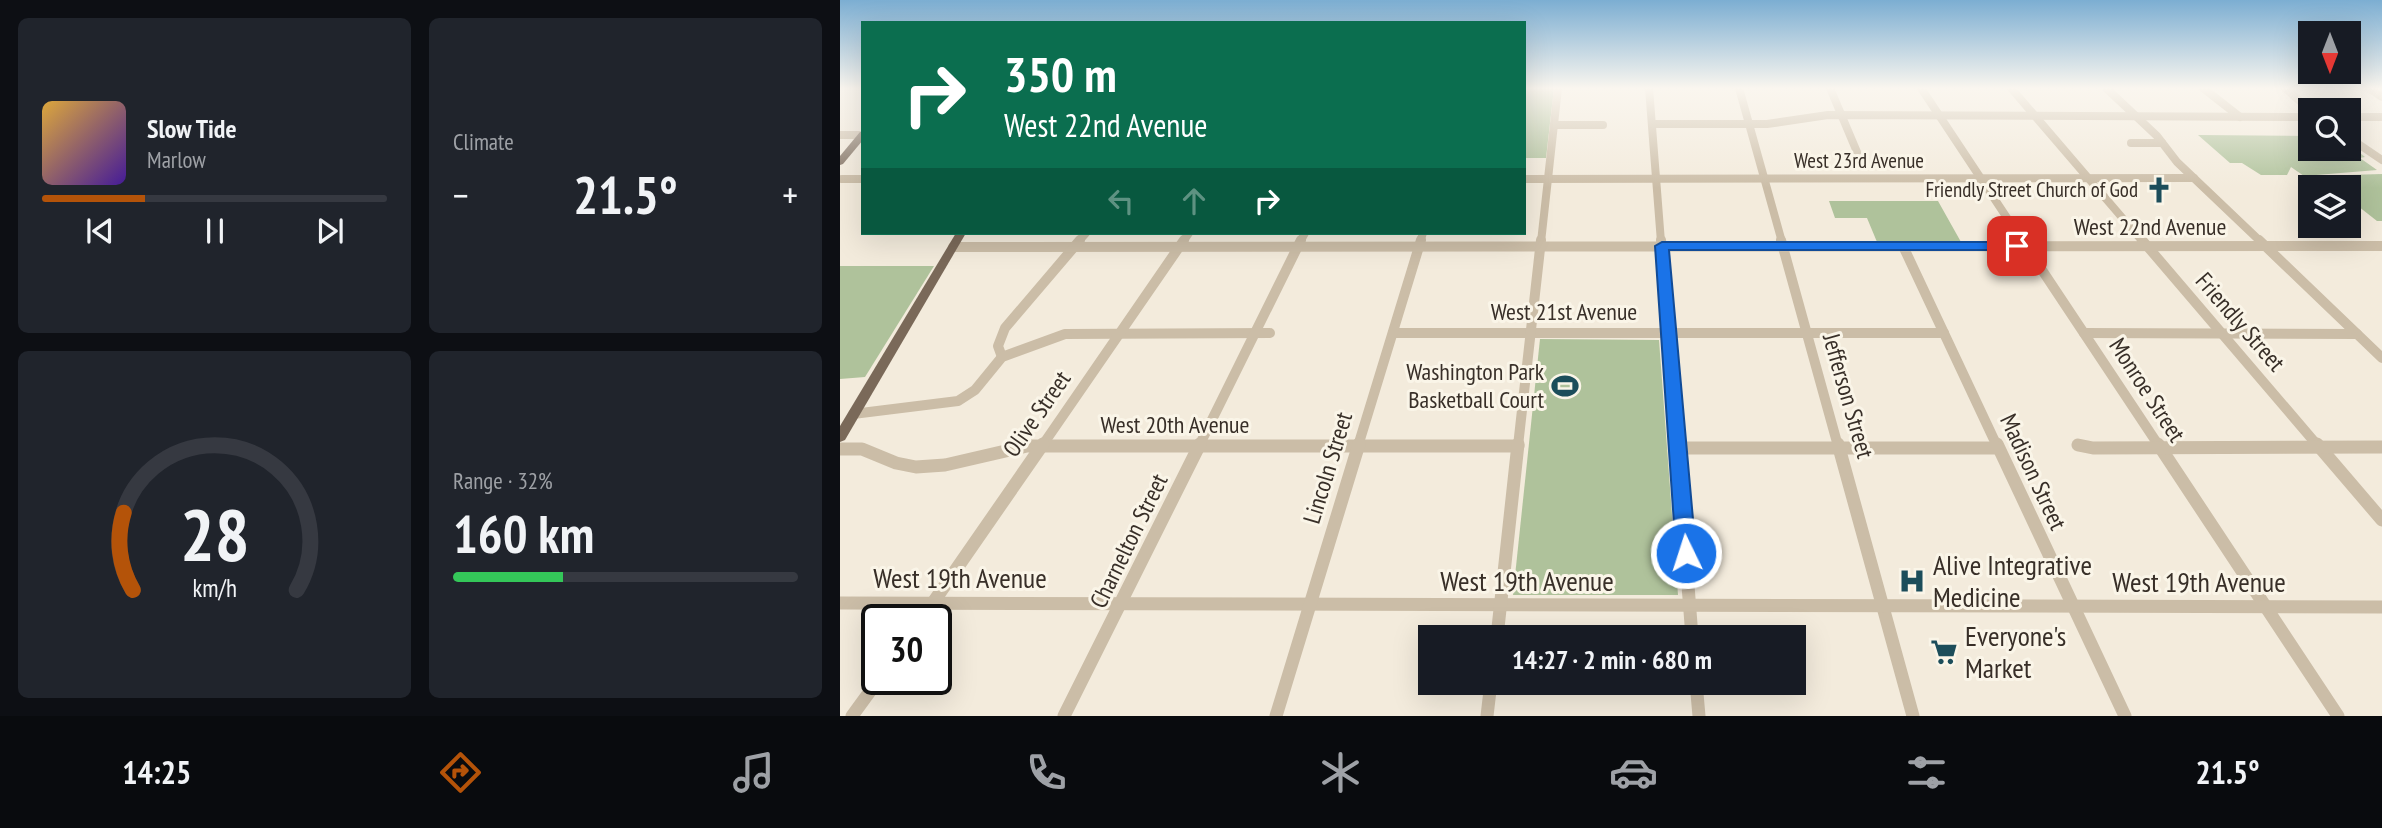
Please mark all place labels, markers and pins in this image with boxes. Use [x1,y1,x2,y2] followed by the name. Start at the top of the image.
[2144,175,2174,205] church icon: Friendly Street Church of God
[1925,176,2138,203] place label: Friendly Street Church of God
[1987,216,2047,276] pin
[1406,356,1545,415] place label: Washington Park Basketball Court
[1550,371,1580,401] sports icon: Washington Park Basketball Court
[1933,546,2092,615] place label: Alive Integrative Medicine
[1897,566,1927,596] hospital icon: Alive Integrative Medicine
[1965,617,2066,686] place label: Everyone's Market
[1929,637,1959,667] supermarket icon: Everyone's Market

